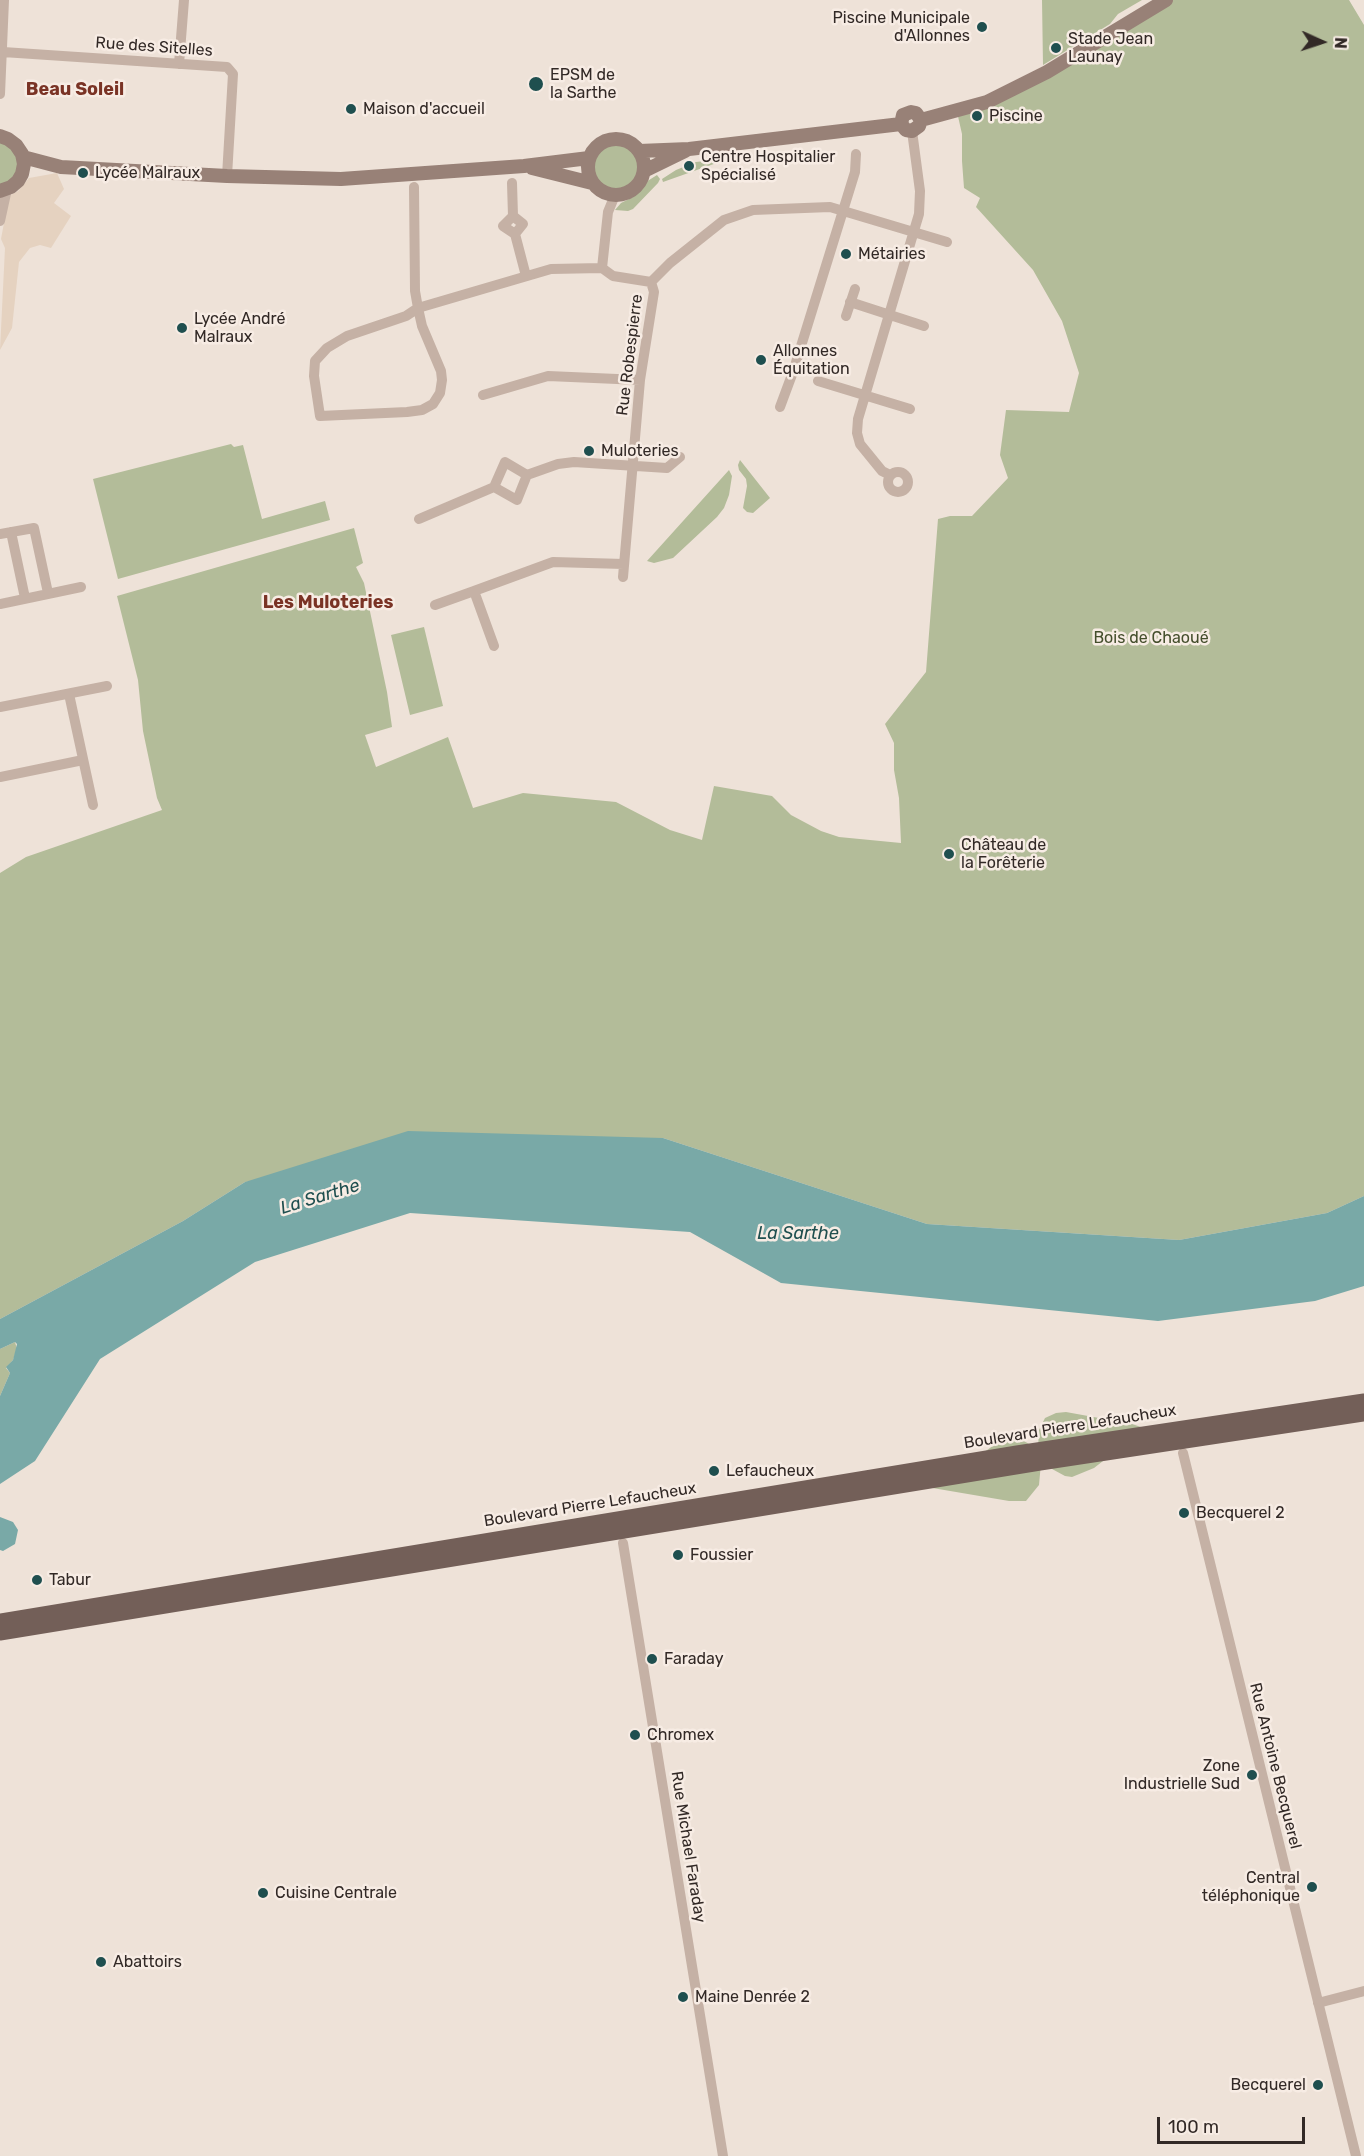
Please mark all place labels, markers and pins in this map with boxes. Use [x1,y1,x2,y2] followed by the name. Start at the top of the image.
[833,8,970,46] place label: Piscine Municipale d'Allonnes
[975,20,989,34] marker: Piscine Municipale d'Allonnes
[1068,29,1153,67] place label: Stade Jean Launay
[1049,41,1063,55] marker: Stade Jean Launay
[550,65,616,103] place label: EPSM de la Sarthe
[527,75,545,93] marker: EPSM de la Sarthe
[363,99,485,119] place label: Maison d'accueil
[344,102,358,116] marker: Maison d'accueil
[989,106,1043,126] place label: Piscine
[970,109,984,123] marker: Piscine
[701,147,835,185] place label: Centre Hospitalier Spécialisé
[682,159,696,173] marker: Centre Hospitalier Spécialisé
[95,163,200,183] place label: Lycée Malraux
[76,166,90,180] marker: Lycée Malraux
[858,244,926,264] place label: Métairies
[839,247,853,261] marker: Métairies
[194,309,286,347] place label: Lycée André Malraux
[175,321,189,335] marker: Lycée André Malraux
[773,341,850,379] place label: Allonnes Équitation
[754,353,768,367] marker: Allonnes Équitation
[601,441,679,461] place label: Muloteries
[582,444,596,458] marker: Muloteries
[961,835,1046,873] place label: Château de la Forêterie
[942,847,956,861] marker: Château de la Forêterie
[726,1461,814,1481] place label: Lefaucheux
[707,1464,721,1478] marker: Lefaucheux
[1196,1503,1285,1523] place label: Becquerel 2
[1177,1506,1191,1520] marker: Becquerel 2
[690,1545,753,1565] place label: Foussier
[671,1548,685,1562] marker: Foussier
[49,1570,91,1590] place label: Tabur
[30,1573,44,1587] marker: Tabur
[664,1649,723,1669] place label: Faraday
[645,1652,659,1666] marker: Faraday
[647,1725,714,1745] place label: Chromex
[628,1728,642,1742] marker: Chromex
[1124,1756,1240,1794] place label: Zone Industrielle Sud
[1245,1768,1259,1782] marker: Zone Industrielle Sud
[1202,1868,1300,1906] place label: Central téléphonique
[1305,1880,1319,1894] marker: Central téléphonique
[275,1883,397,1903] place label: Cuisine Centrale
[256,1886,270,1900] marker: Cuisine Centrale
[113,1952,182,1972] place label: Abattoirs
[94,1955,108,1969] marker: Abattoirs
[695,1987,810,2007] place label: Maine Denrée 2
[676,1990,690,2004] marker: Maine Denrée 2
[1231,2075,1306,2095] place label: Becquerel
[1311,2078,1325,2092] marker: Becquerel

